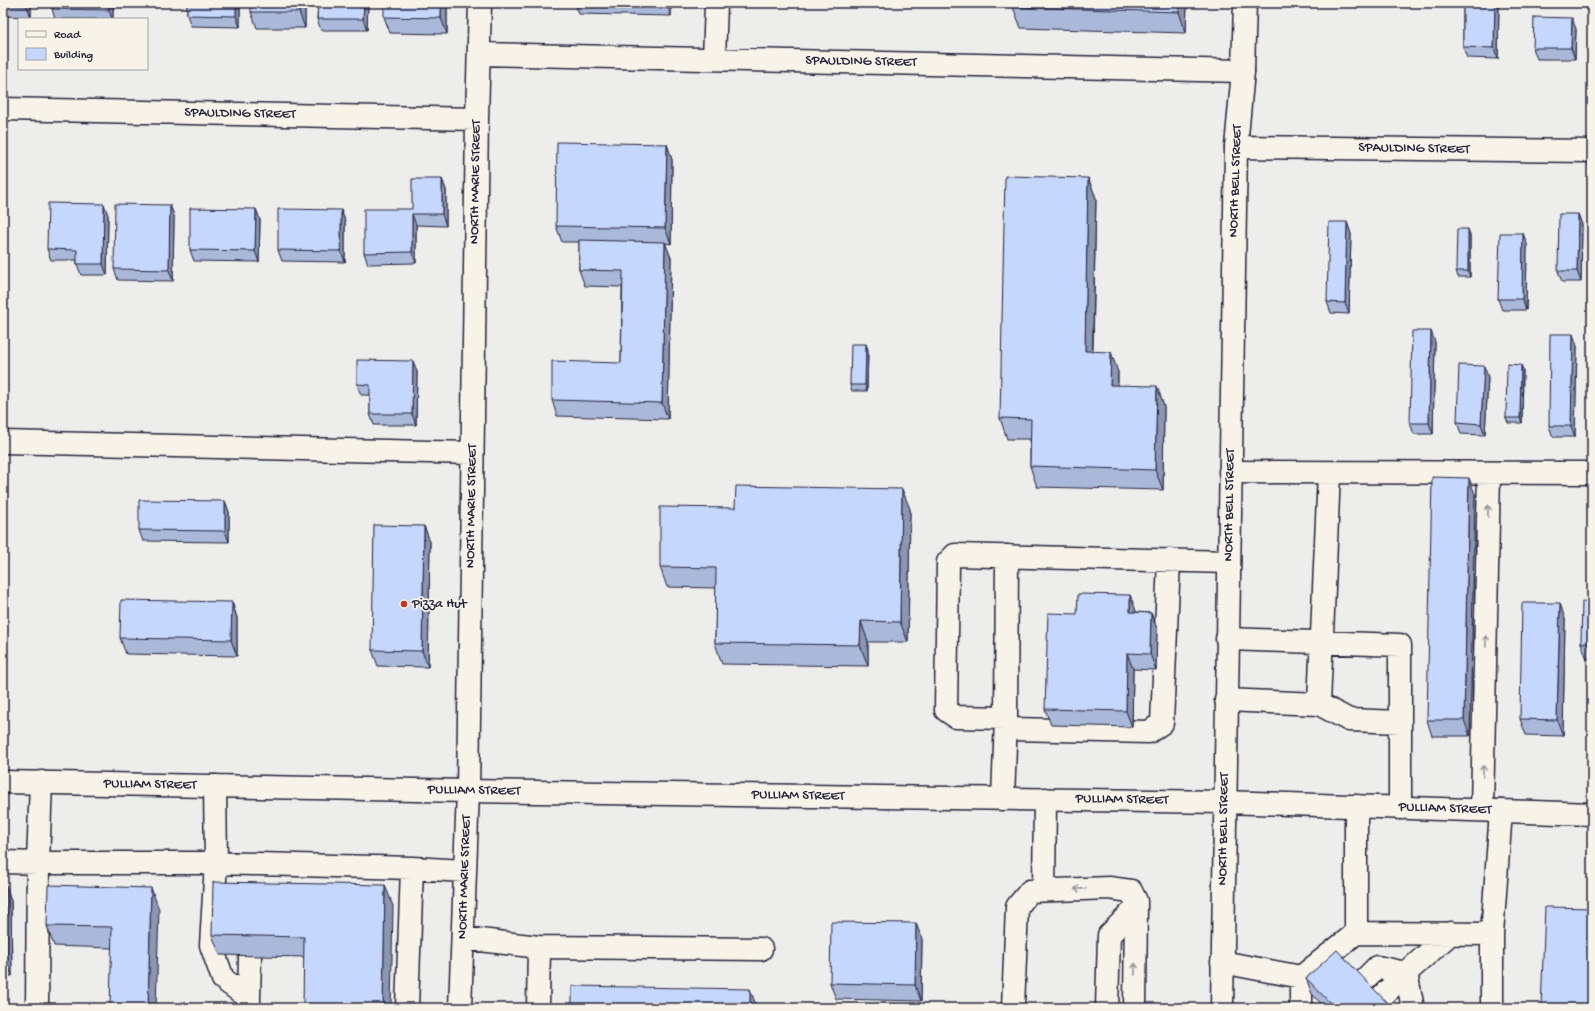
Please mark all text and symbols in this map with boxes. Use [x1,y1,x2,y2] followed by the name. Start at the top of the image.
[18,18,148,70] legend
[54,29,81,43] text: Road
[53,49,93,63] text: Building
[805,53,918,71] street label: SPAULDING STREET
[184,105,297,123] street label: SPAULDING STREET
[466,119,486,244] street label: NORTH MARIE STREET
[1226,124,1246,238] street label: NORTH BELL STREET
[1358,140,1471,158] street label: SPAULDING STREET
[462,443,482,568] street label: NORTH MARIE STREET
[1221,448,1239,562] street label: NORTH BELL STREET
[1484,505,1492,518] one-way arrow
[411,596,468,613] place label: Pizza Hut
[399,599,409,609] marker: Pizza Hut
[1482,635,1489,648] one-way arrow
[1479,765,1487,778] one-way arrow
[1215,772,1233,886] street label: NORTH BELL STREET
[102,776,197,794] street label: PULLIAM STREET
[426,782,521,800] street label: PULLIAM STREET
[750,787,845,805] street label: PULLIAM STREET
[1074,791,1169,809] street label: PULLIAM STREET
[1397,799,1492,819] street label: PULLIAM STREET
[454,814,476,939] street label: NORTH MARIE STREET
[1074,885,1087,892] one-way arrow
[1131,963,1139,976] one-way arrow

